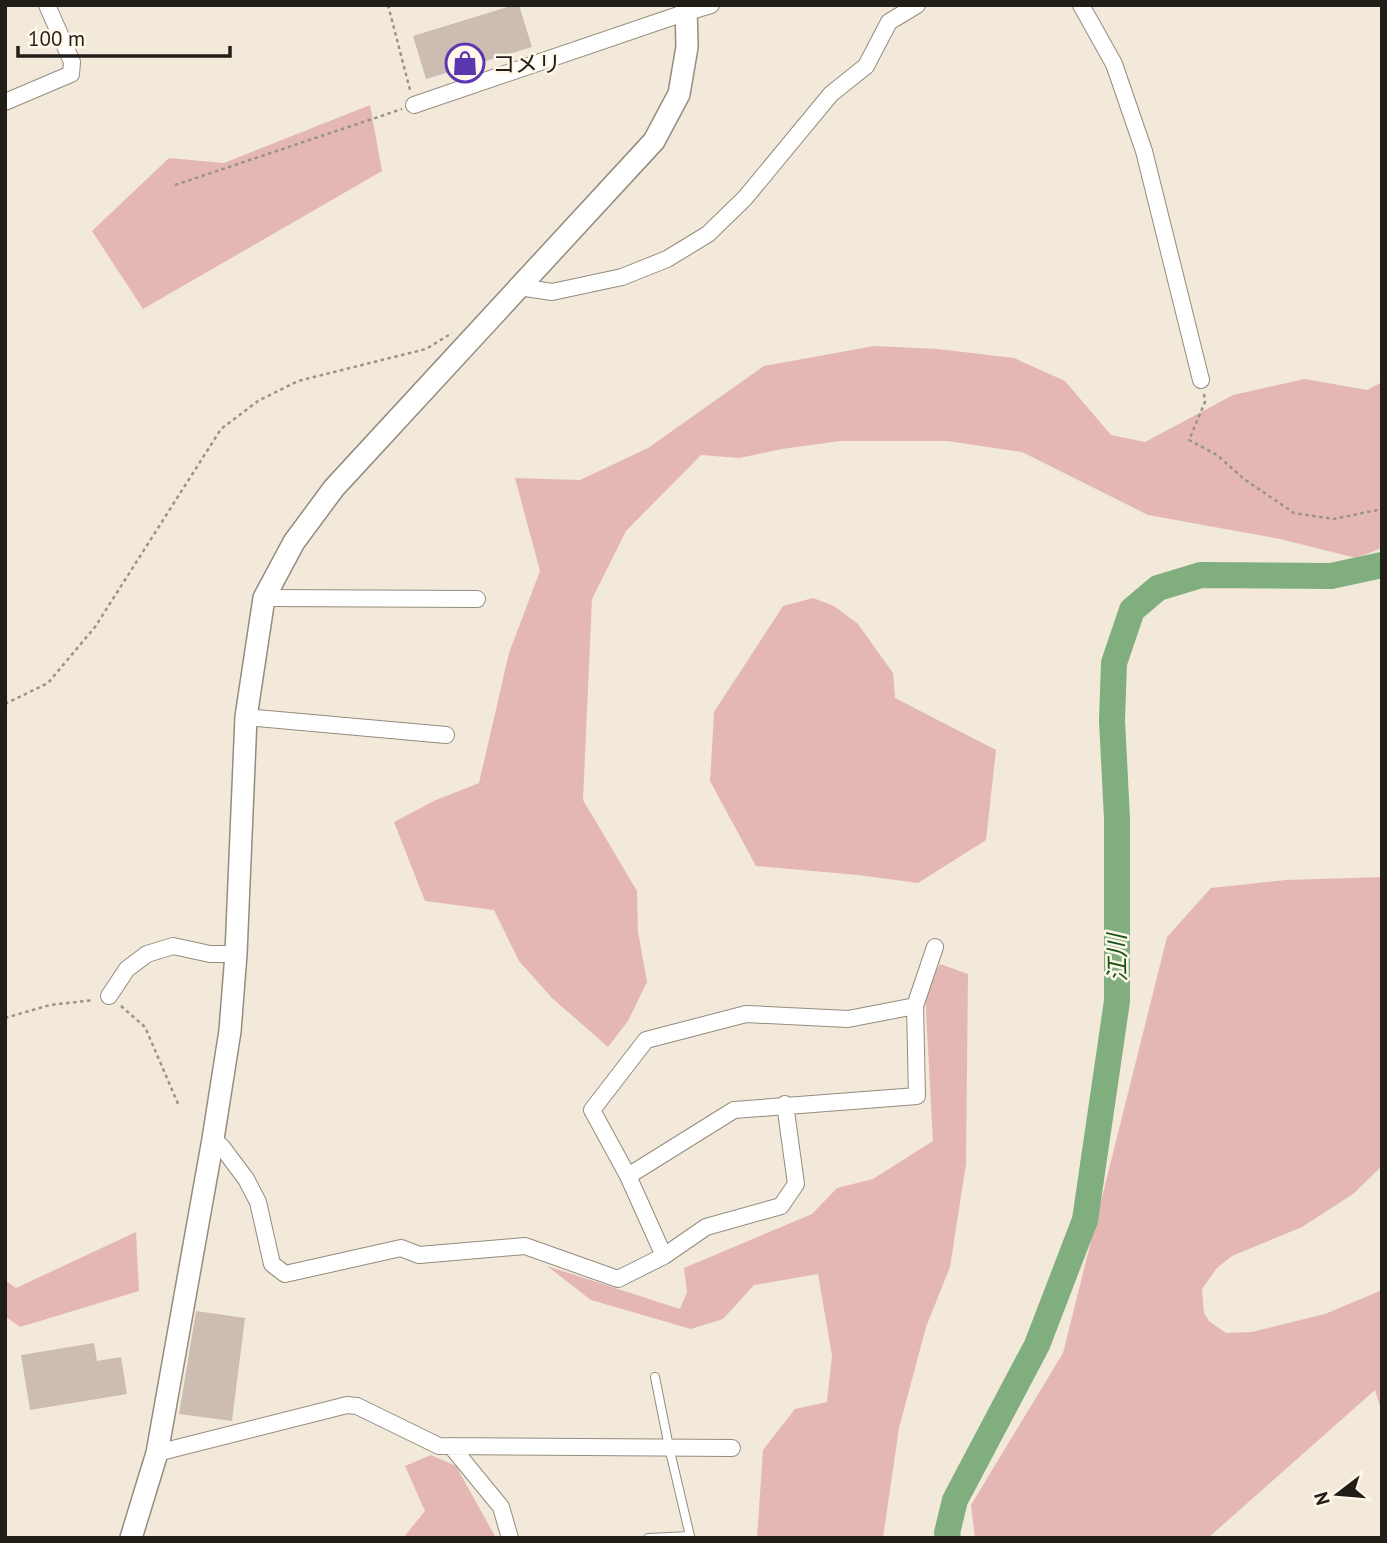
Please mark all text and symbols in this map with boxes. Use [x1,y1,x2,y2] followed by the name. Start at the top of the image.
[18,14,229,58] scale bar
[28,25,85,52] text: 100 m
[444,42,486,84] shop icon: コメリ
[492,49,561,78] place label: コメリ
[1101,931,1133,982] water label: 江川
[1303,1459,1373,1529] north arrow
[1308,1489,1335,1508] text: N

